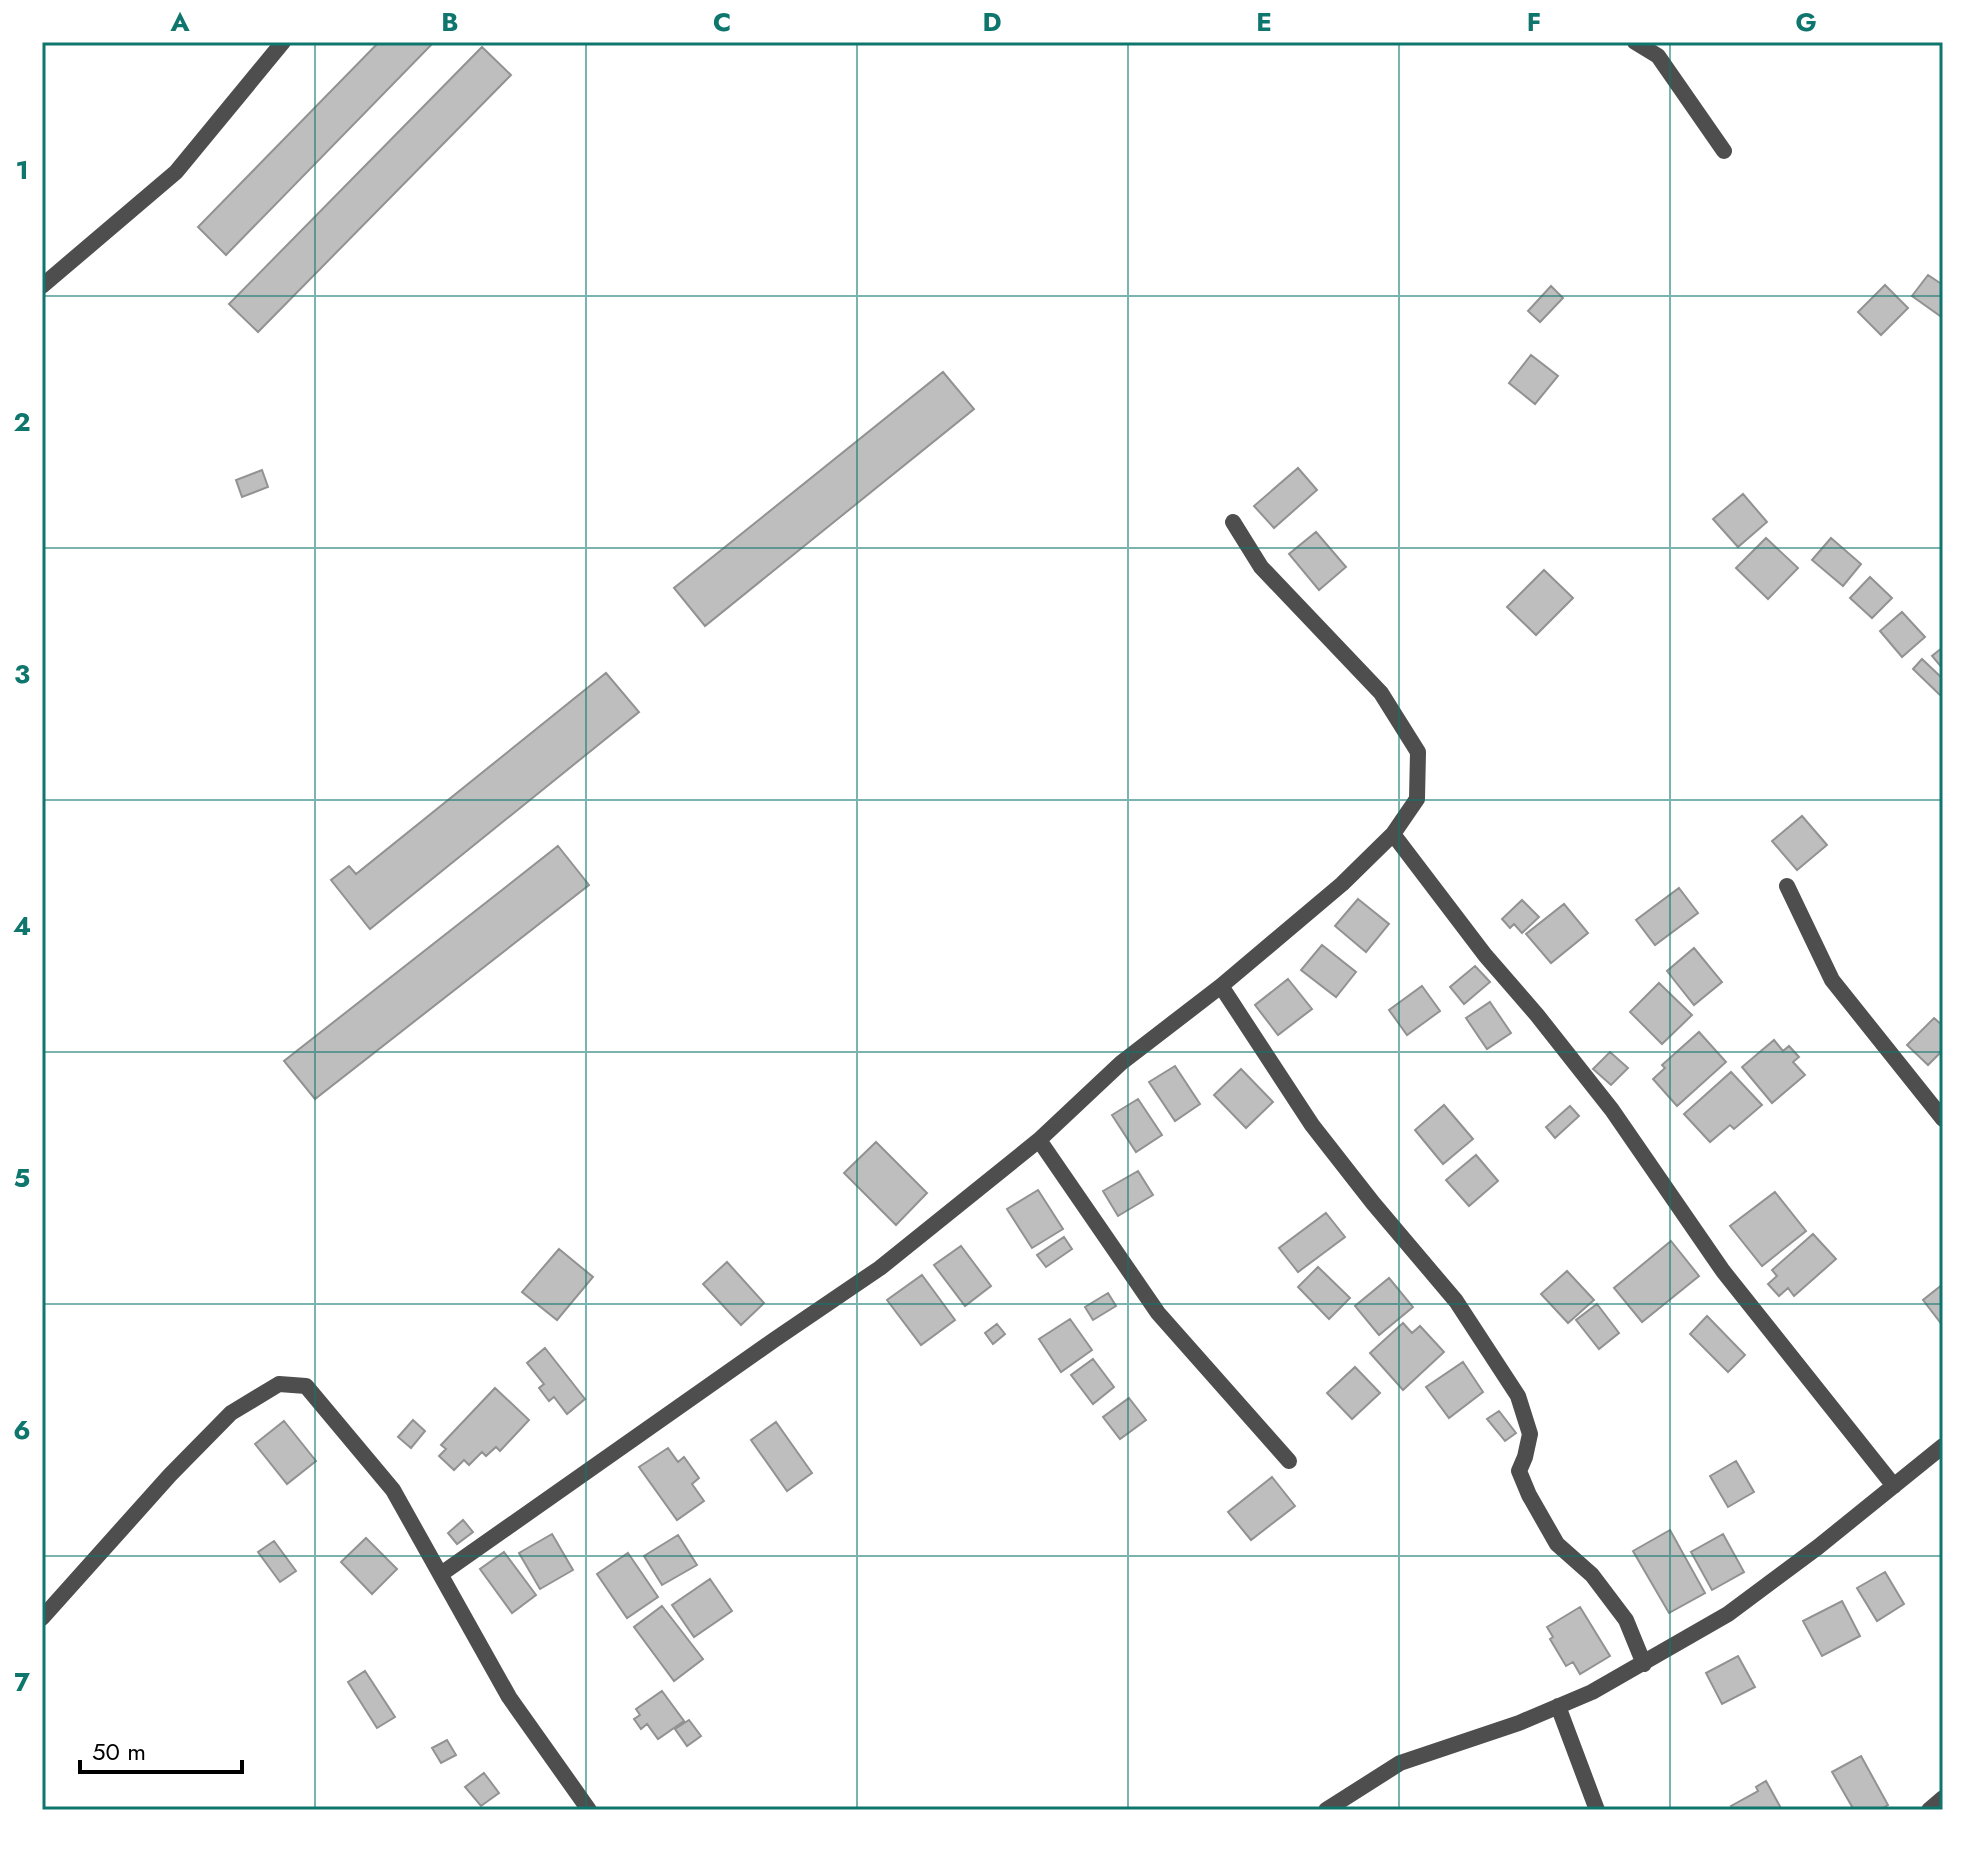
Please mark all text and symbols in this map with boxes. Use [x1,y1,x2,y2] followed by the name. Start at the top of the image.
[169,3,190,41] text: A
[441,3,459,41] text: B
[713,3,731,41] text: C
[982,3,1002,41] text: D
[1256,3,1272,41] text: E
[1527,3,1541,41] text: F
[1795,3,1817,41] text: G
[15,151,29,189] text: 1
[13,403,31,441] text: 2
[14,655,30,693] text: 3
[13,907,31,945] text: 4
[14,1159,30,1197] text: 5
[13,1411,31,1449] text: 6
[14,1663,30,1701] text: 7
[80,1724,242,1774] scale bar
[92,1734,146,1769] text: 50 m

